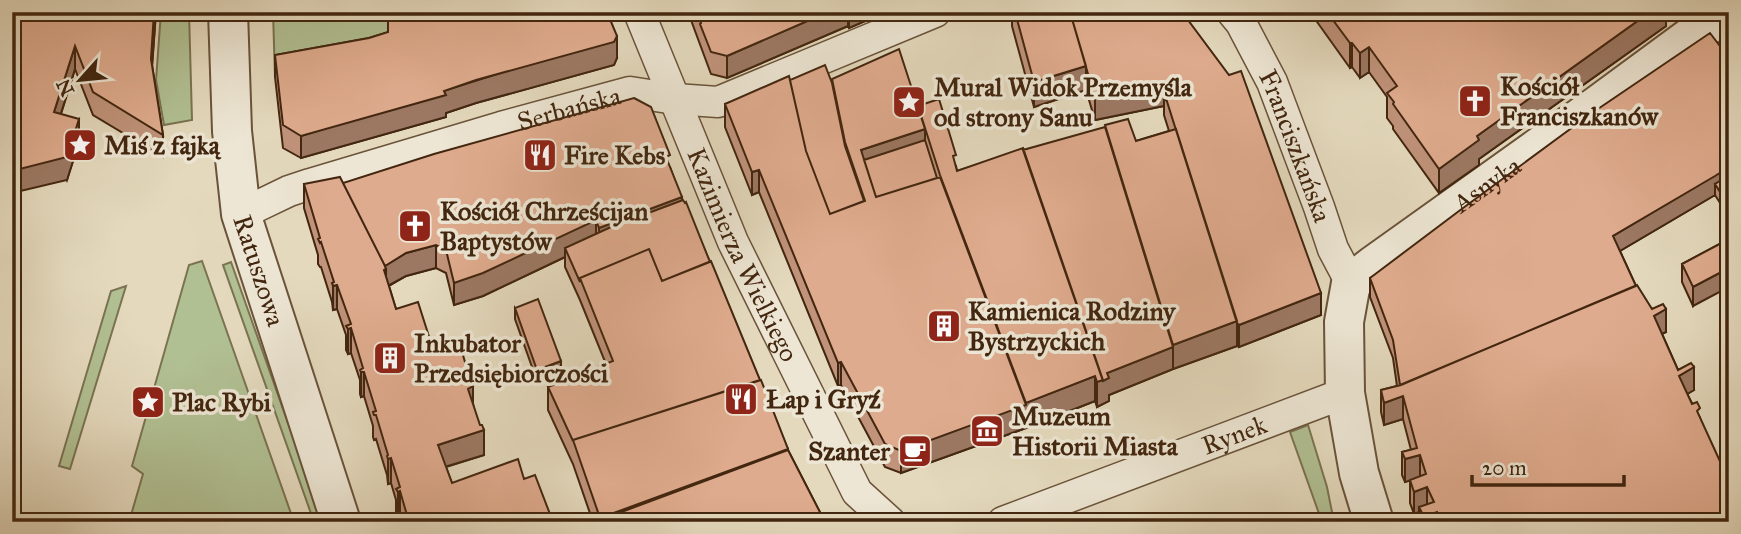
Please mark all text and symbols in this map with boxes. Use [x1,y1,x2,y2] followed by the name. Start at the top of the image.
[46,46,116,116] north arrow
[1252,64,1339,226] street label: Franciszkańska
[1500,70,1659,132] place label: Kościół Franciszkanów
[934,71,1193,133] place label: Mural Widok Przemyśla od strony Sanu
[51,75,79,100] text: N
[514,79,624,138] street label: Serbańska
[1456,82,1494,120] church icon: Kościół Franciszkanów
[890,83,928,121] place icon: Mural Widok Przemyśla od strony Sanu
[61,126,99,164] place icon: Miś z fajką
[104,129,222,161] place label: Miś z fajką
[521,136,559,174] restaurant icon: Fire Kebs
[564,139,666,171] place label: Fire Kebs
[680,143,806,367] street label: Kazimierza Wielkiego
[1446,149,1527,220] street label: Asnyka
[440,195,648,257] place label: Kościół Chrześcijan Baptystów
[396,207,434,245] church icon: Kościół Chrześcijan Baptystów
[226,211,292,330] street label: Ratuszowa
[968,295,1177,357] place label: Kamienica Rodziny Bystrzyckich
[925,307,963,345] building icon: Kamienica Rodziny Bystrzyckich
[414,327,609,389] place label: Inkubator Przedsiębiorczości
[371,339,409,377] building icon: Inkubator Przedsiębiorczości
[722,380,760,418] restaurant icon: Łap i Gryź
[129,383,167,421] place icon: Plac Rybi
[766,383,881,415] place label: Łap i Gryź
[172,386,272,418] place label: Plac Rybi
[1012,400,1179,462] place label: Muzeum Historii Miasta
[1197,408,1272,462] street label: Rynek
[968,412,1006,450] museum icon: Muzeum Historii Miasta
[896,432,934,470] cafe icon: Szanter
[808,435,891,467] place label: Szanter
[1472,443,1624,487] scale bar
[1482,455,1527,481] text: 20 m

